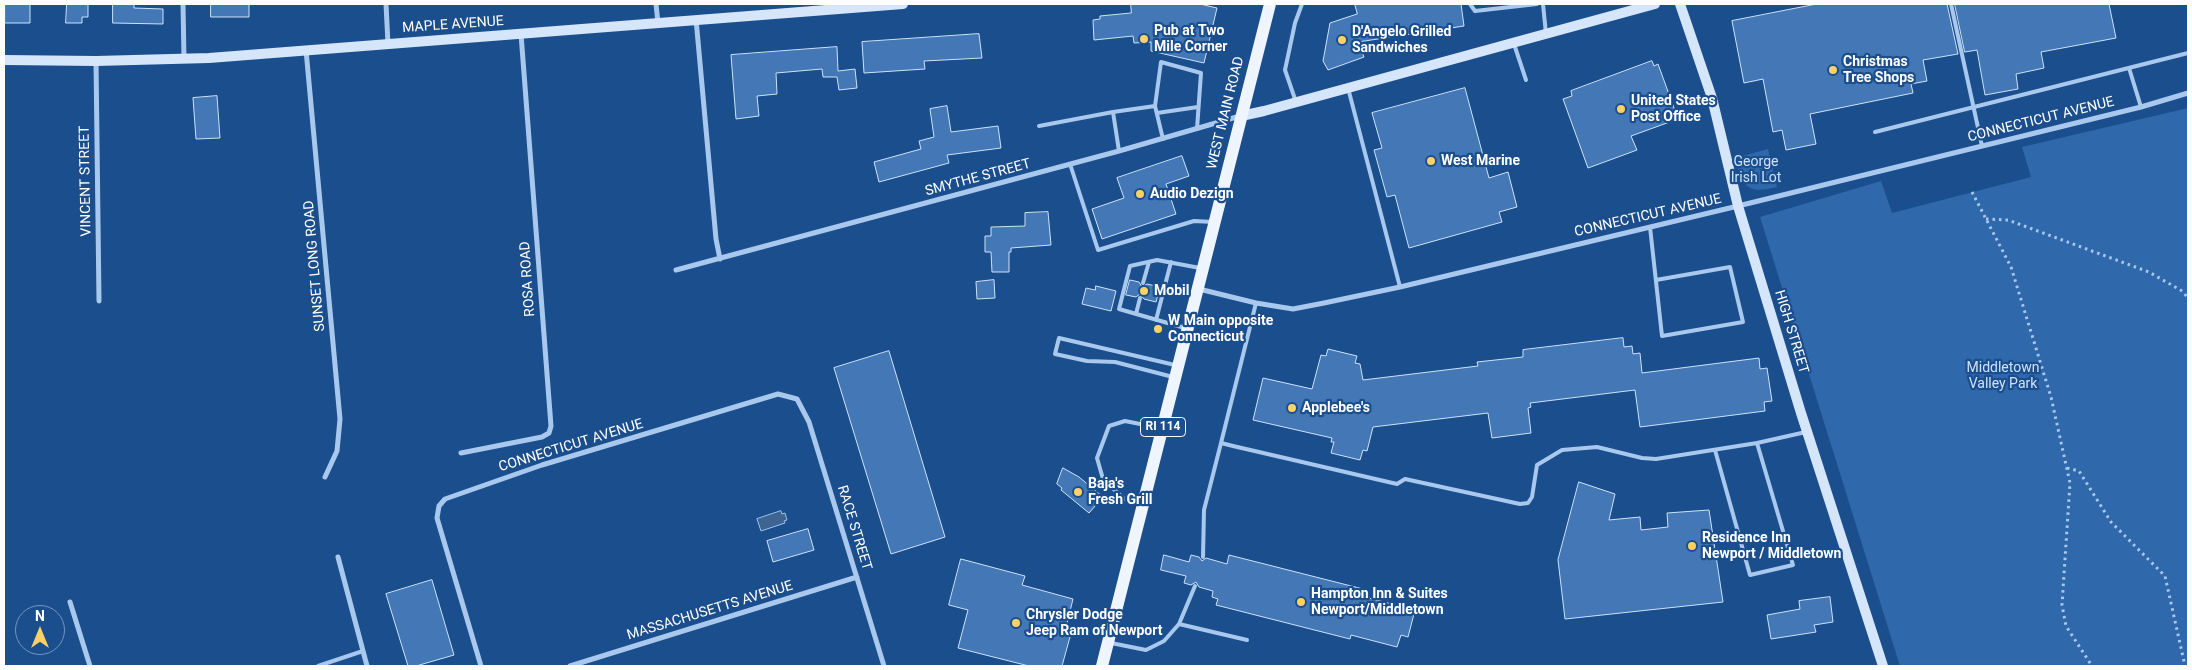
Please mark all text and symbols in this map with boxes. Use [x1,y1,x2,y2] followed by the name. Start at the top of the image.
[402,13,504,37] street label: MAPLE AVENUE
[1154,23,1227,56] place label: Pub at Two Mile Corner
[1352,24,1451,56] place label: D'Angelo Grilled Sandwiches
[1138,33,1150,45] marker: Pub at Two Mile Corner
[1336,34,1348,46] marker: D'Angelo Grilled Sandwiches
[1843,54,1914,86] place label: Christmas Tree Shops
[1204,55,1248,171] street label: WEST MAIN ROAD
[1827,64,1839,76] marker: Christmas Tree Shops
[1631,93,1716,125] place label: United States Post Office
[1966,94,2116,146] street label: CONNECTICUT AVENUE
[1615,103,1627,115] marker: United States Post Office
[77,125,95,237] street label: VINCENT STREET
[1441,153,1520,169] place label: West Marine
[1731,154,1781,186] park label: George Irish Lot
[1425,155,1437,167] marker: West Marine
[924,156,1032,200] street label: SMYTHE STREET
[1150,186,1233,202] place label: Audio Dezign
[1134,188,1146,200] marker: Audio Dezign
[1573,191,1723,241] street label: CONNECTICUT AVENUE
[301,200,329,332] street label: SUNSET LONG ROAD
[517,241,539,317] street label: ROSA ROAD
[1154,283,1189,299] place label: Mobil
[1138,285,1150,297] marker: Mobil
[1770,288,1812,376] street label: HIGH STREET
[1168,313,1273,346] place label: W Main opposite Connecticut
[1152,323,1164,335] marker: W Main opposite Connecticut
[1967,360,2039,392] park label: Middletown Valley Park
[1302,400,1370,416] place label: Applebee's
[1286,402,1298,414] marker: Applebee's
[497,416,645,476] street label: CONNECTICUT AVENUE
[1140,418,1186,437] road number: RI 114
[1088,476,1152,508] place label: Baja's Fresh Grill
[833,484,875,572] street label: RACE STREET
[1072,486,1084,498] marker: Baja's Fresh Grill
[1702,530,1841,562] place label: Residence Inn Newport / Middletown
[1686,540,1698,552] marker: Residence Inn Newport / Middletown
[625,578,795,644] street label: MASSACHUSETTS AVENUE
[1311,586,1448,618] place label: Hampton Inn & Suites Newport/Middletown
[1295,596,1307,608] marker: Hampton Inn & Suites Newport/Middletown
[15,605,65,655] north arrow
[1026,607,1162,640] place label: Chrysler Dodge Jeep Ram of Newport
[35,608,45,624] text: N
[1010,617,1022,629] marker: Chrysler Dodge Jeep Ram of Newport

